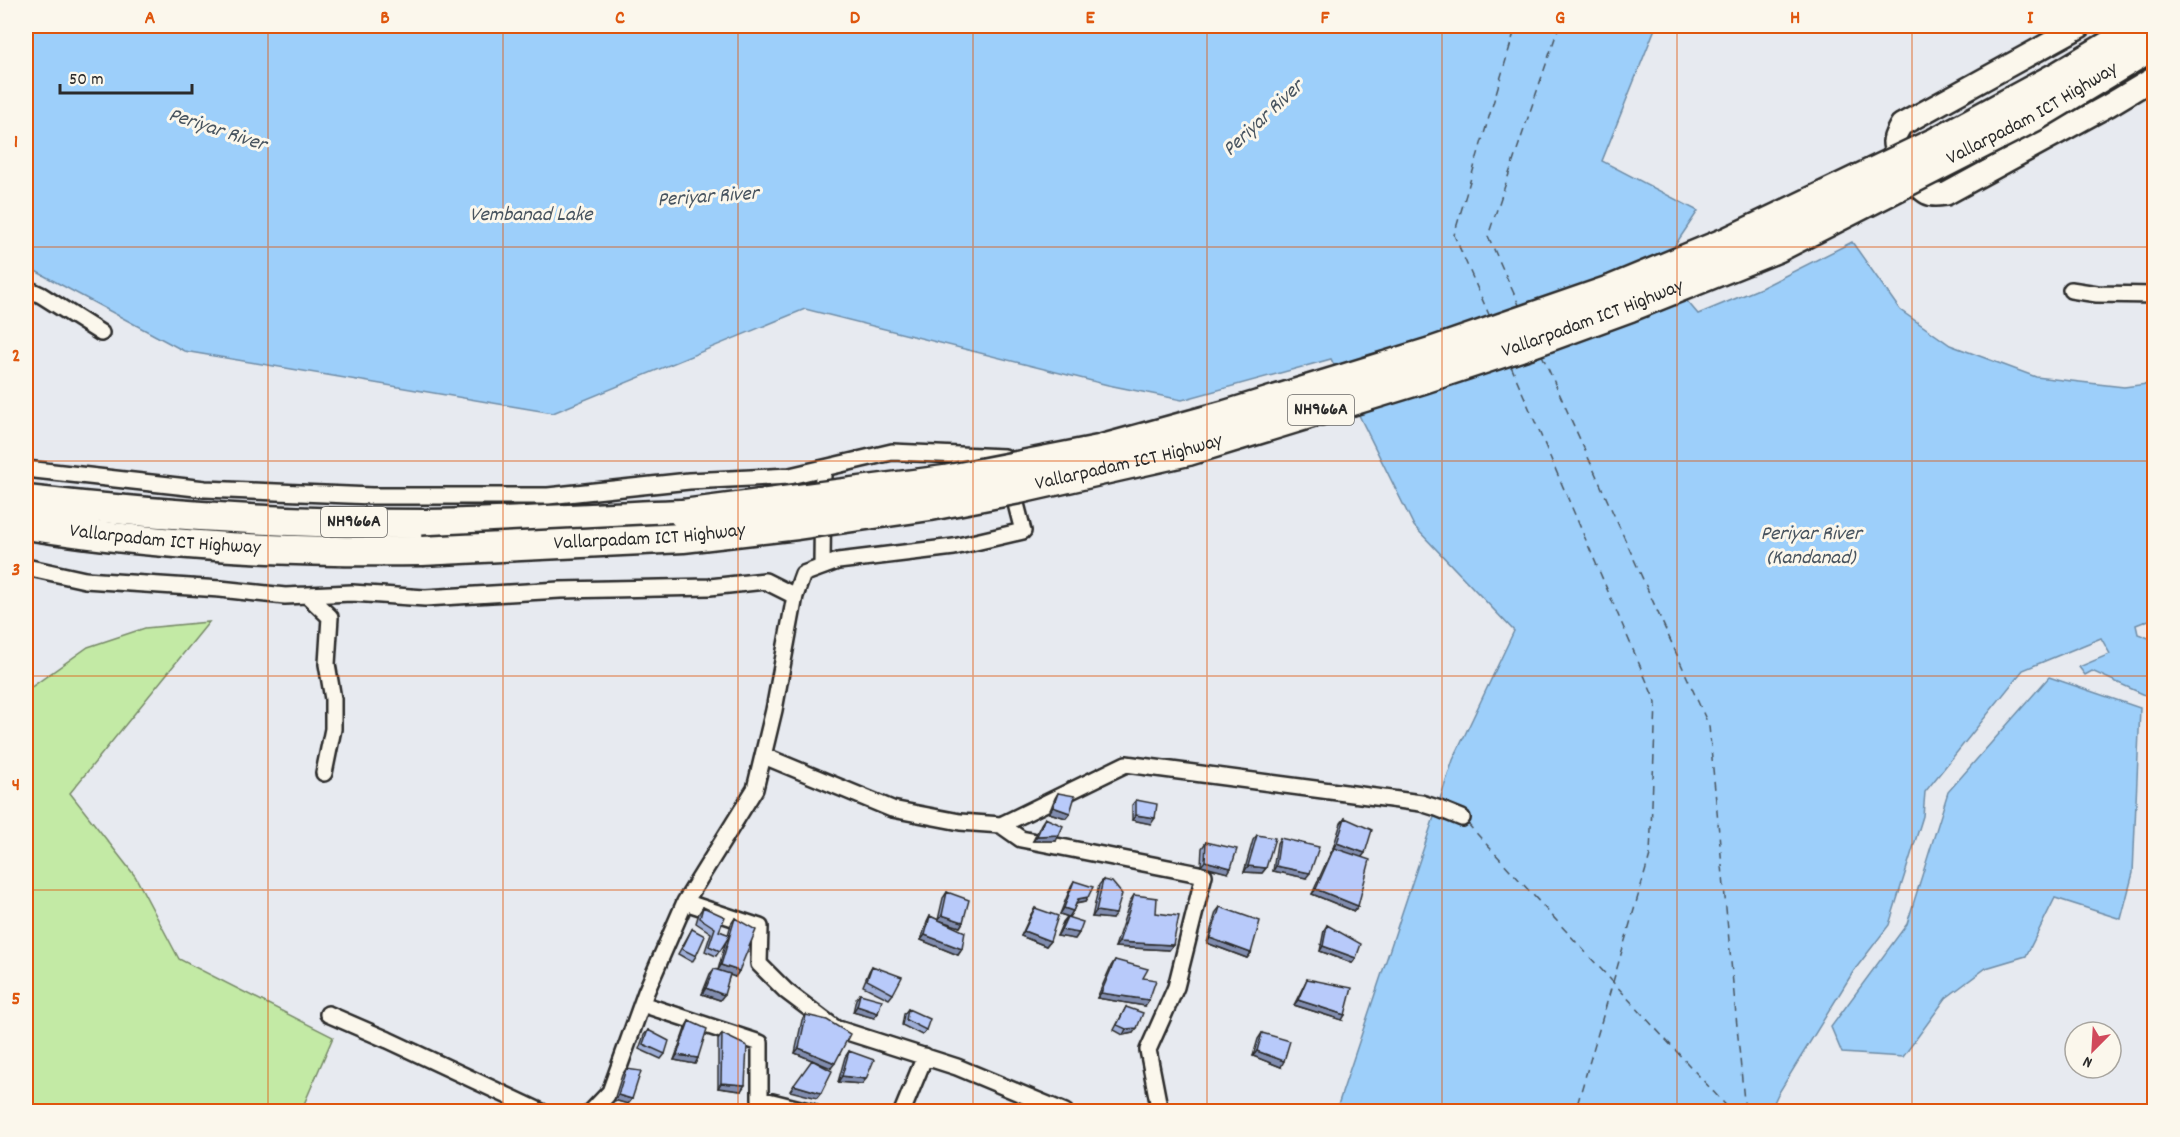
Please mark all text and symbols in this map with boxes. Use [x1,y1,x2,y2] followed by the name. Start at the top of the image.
[145,5,156,33] text: A
[380,5,390,33] text: B
[615,5,625,33] text: C
[850,5,861,33] text: D
[1085,5,1095,33] text: E
[1321,5,1331,33] text: F
[1555,5,1565,33] text: G
[1790,5,1800,33] text: H
[2027,5,2034,33] text: I
[1942,55,2124,173] street label: Vallarpadam ICT Highway
[60,57,192,95] scale bar
[69,68,104,93] text: 50 m
[1217,72,1313,164] water label: Periyar River
[164,101,272,162] water label: Periyar River
[14,129,18,157] text: 1
[656,179,762,216] water label: Periyar River
[469,201,594,231] water label: Vembanad Lake
[1498,273,1689,366] street label: Vallarpadam ICT Highway
[12,343,20,371] text: 2
[1288,395,1354,425] road number: NH966A
[1032,427,1227,499] street label: Vallarpadam ICT Highway
[321,507,387,537] road number: NH966A
[553,517,748,558] street label: Vallarpadam ICT Highway
[68,518,262,563] street label: Vallarpadam ICT Highway
[1760,520,1864,574] water label: Periyar River (Kandanad)
[12,557,20,585] text: 3
[12,772,20,800] text: 4
[11,986,21,1014] text: 5
[2063,1020,2123,1080] north arrow
[2080,1049,2096,1074] text: N

